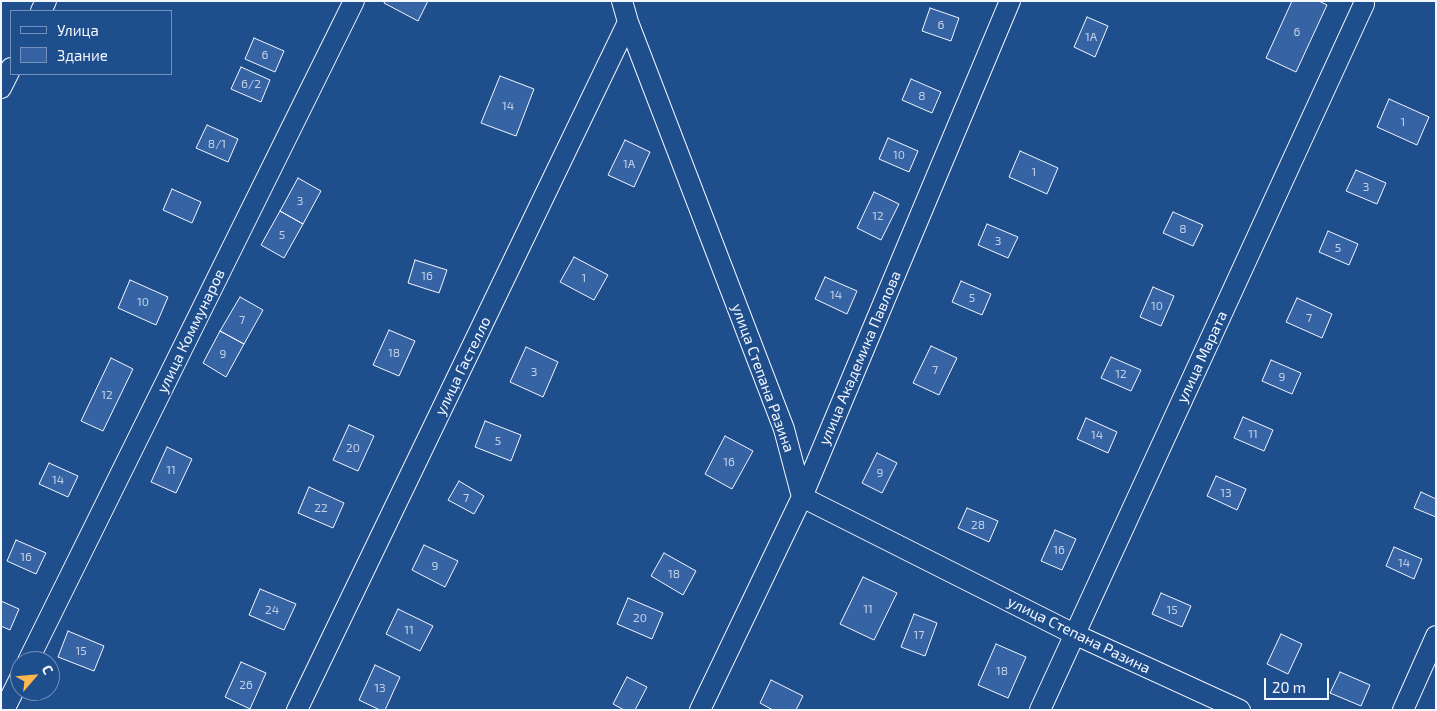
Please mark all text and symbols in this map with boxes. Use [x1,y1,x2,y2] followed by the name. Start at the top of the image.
[10,10,172,75] legend
[938,18,944,32] house number: 6
[57,21,99,39] text: Улица
[1294,25,1300,39] house number: 6
[1085,30,1097,44] house number: 1А
[57,46,108,64] text: Здание
[262,48,268,62] house number: 6
[241,77,261,91] house number: 6/2
[918,89,926,103] house number: 8
[502,99,514,113] house number: 14
[1401,115,1405,129] house number: 1
[208,137,226,151] house number: 8/1
[893,148,905,162] house number: 10
[623,157,635,171] house number: 1А
[1032,165,1036,179] house number: 1
[1363,180,1369,194] house number: 3
[297,194,303,208] house number: 3
[872,209,884,223] house number: 12
[1179,222,1187,236] house number: 8
[279,228,285,242] house number: 5
[995,234,1001,248] house number: 3
[1335,241,1341,255] house number: 5
[153,266,229,396] street label: улица Коммунаров
[815,268,905,448] street label: улица Академика Павлова
[421,269,433,283] house number: 16
[582,271,586,285] house number: 1
[830,288,842,302] house number: 14
[969,291,975,305] house number: 5
[137,295,149,309] house number: 10
[1151,299,1163,313] house number: 10
[728,301,798,455] street label: улица Степана Разина
[1173,308,1231,406] street label: улица Марата
[1306,311,1312,325] house number: 7
[239,313,245,327] house number: 7
[431,314,495,418] street label: улица Гастелло
[388,346,400,360] house number: 18
[220,347,226,361] house number: 9
[932,363,938,377] house number: 7
[531,365,537,379] house number: 3
[1115,367,1127,381] house number: 12
[1279,370,1285,384] house number: 9
[101,388,113,402] house number: 12
[1248,427,1258,441] house number: 11
[1091,428,1103,442] house number: 14
[495,434,501,448] house number: 5
[346,441,360,455] house number: 20
[723,455,735,469] house number: 16
[166,463,176,477] house number: 11
[877,466,883,480] house number: 9
[52,473,64,487] house number: 14
[1220,486,1232,500] house number: 13
[463,491,469,505] house number: 7
[314,501,328,515] house number: 22
[971,518,985,532] house number: 28
[1053,543,1065,557] house number: 16
[20,550,32,564] house number: 16
[1398,556,1410,570] house number: 14
[432,559,438,573] house number: 9
[668,567,680,581] house number: 18
[1005,593,1153,677] street label: улица Степана Разина
[863,602,873,616] house number: 11
[265,603,279,617] house number: 24
[1166,603,1178,617] house number: 15
[633,611,647,625] house number: 20
[404,623,414,637] house number: 11
[914,628,924,642] house number: 17
[75,644,87,658] house number: 15
[10,651,60,701] north arrow
[38,662,57,677] text: С
[996,664,1008,678] house number: 18
[1267,668,1332,700] scale bar
[239,678,253,692] house number: 26
[1272,678,1306,696] text: 20 m
[374,681,386,695] house number: 13

